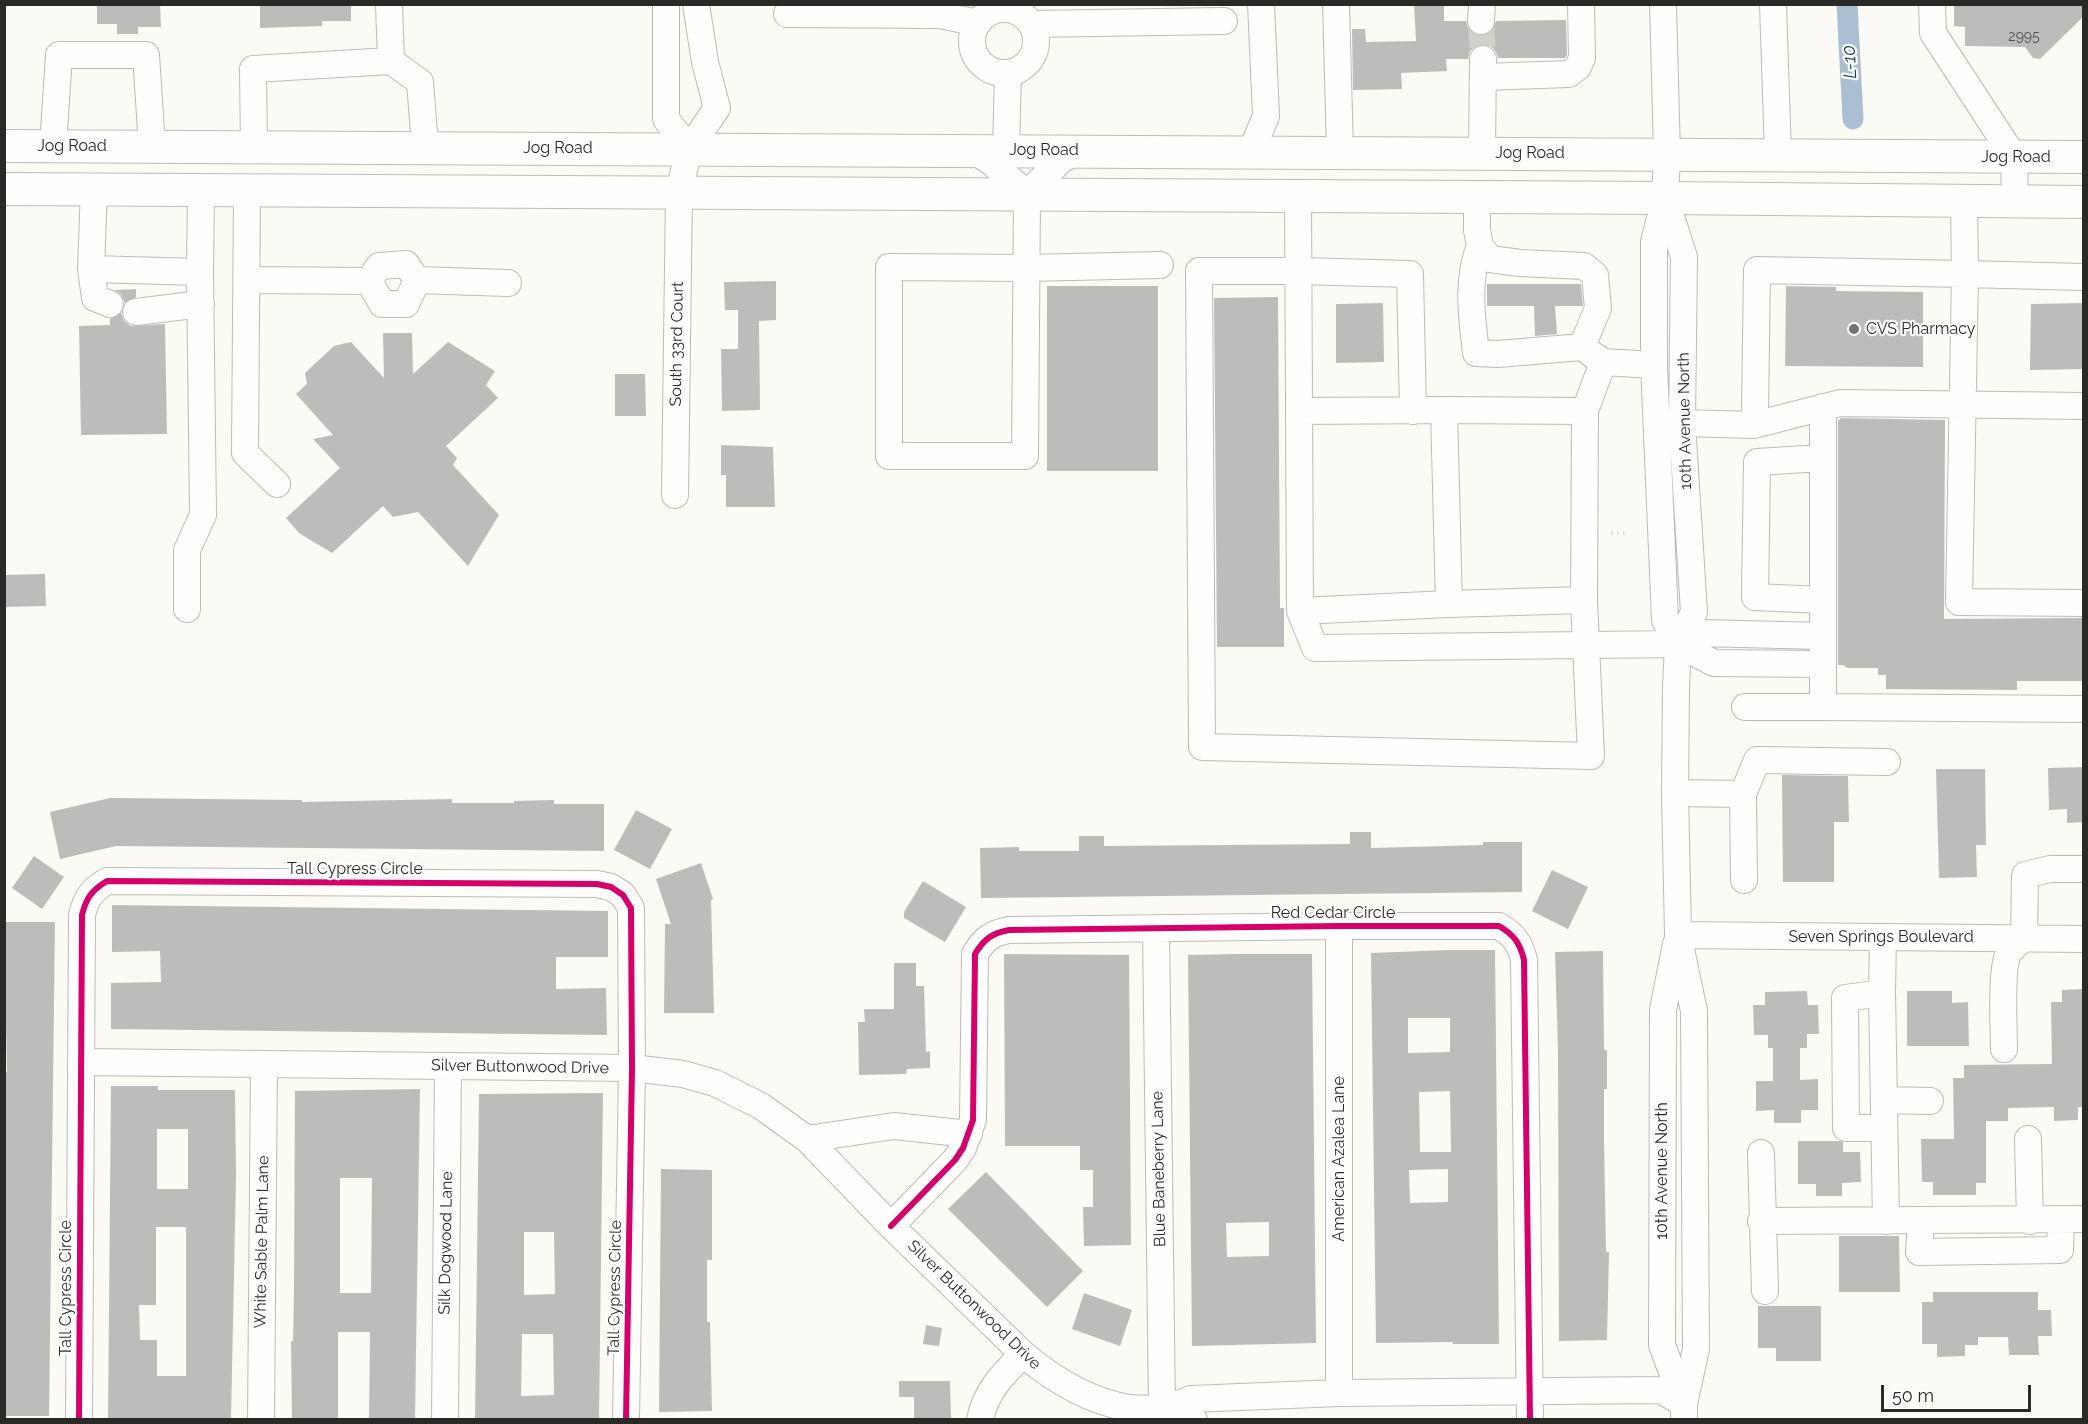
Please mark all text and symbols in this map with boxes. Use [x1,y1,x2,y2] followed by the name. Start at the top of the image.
[2008,29,2040,45] house number: 2995
[1838,45,1862,79] water label: L-10
[37,136,107,156] street label: Jog Road
[523,138,593,158] street label: Jog Road
[1009,140,1079,160] street label: Jog Road
[1495,143,1565,163] street label: Jog Road
[1981,147,2051,167] street label: Jog Road
[666,281,688,407] street label: South 33rd Court
[1866,319,1976,339] place label: CVS Pharmacy
[1847,322,1861,336] marker: CVS Pharmacy
[1674,352,1696,490] street label: 10th Avenue North
[287,859,423,879] street label: Tall Cypress Circle
[1271,903,1395,923] street label: Red Cedar Circle
[1788,927,1974,947] street label: Seven Springs Boulevard
[431,1056,609,1078] street label: Silver Buttonwood Drive
[1329,1076,1349,1242] street label: American Azalea Lane
[1148,1091,1170,1247] street label: Blue Baneberry Lane
[1652,1102,1672,1240] street label: 10th Avenue North
[251,1155,273,1329] street label: White Sable Palm Lane
[435,1171,457,1315] street label: Silk Dogwood Lane
[56,1220,76,1356] street label: Tall Cypress Circle
[604,1220,626,1356] street label: Tall Cypress Circle
[903,1236,1045,1374] street label: Silver Buttonwood Drive
[1884,1373,2034,1411] scale bar
[1892,1385,1934,1406] text: 50 m

